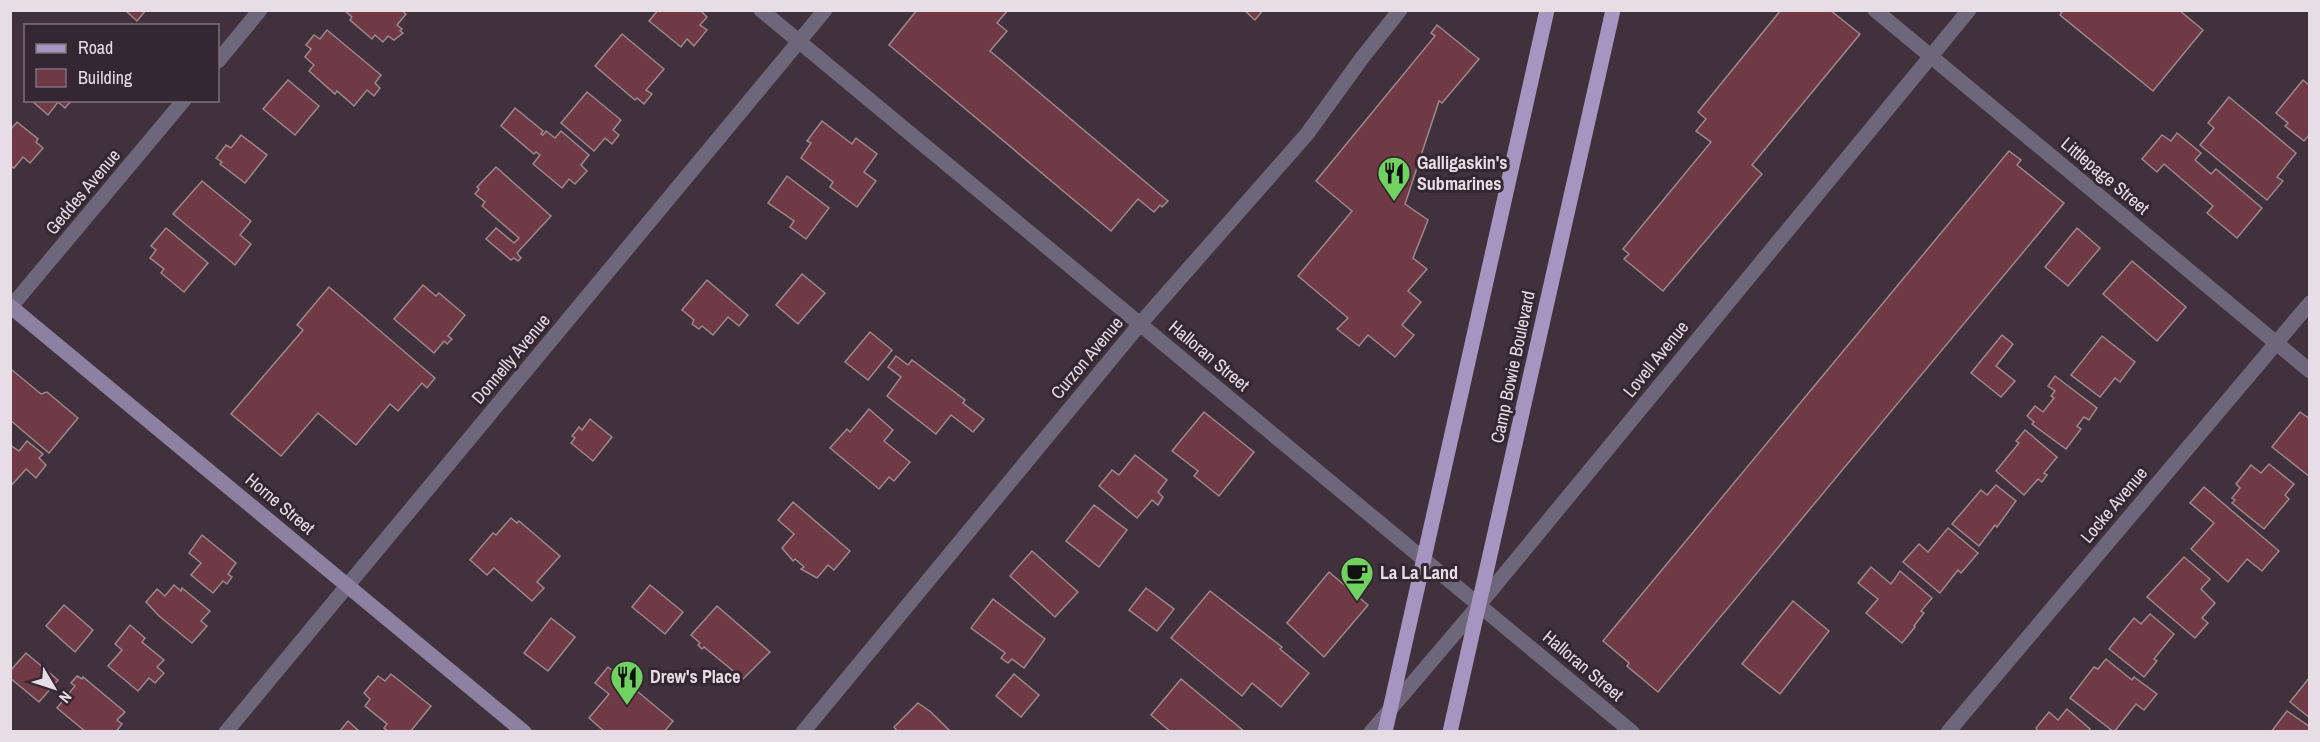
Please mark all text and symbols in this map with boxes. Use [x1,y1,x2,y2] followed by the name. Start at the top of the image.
[24,24,219,102] legend
[78,35,113,60] text: Road
[78,65,133,90] text: Building
[2056,131,2155,220] street label: Littlepage Street
[39,144,126,240] street label: Geddes Avenue
[1417,150,1508,196] place label: Galligaskin's Submarines
[1376,155,1412,202] restaurant icon: Galligaskin's Submarines
[1484,288,1541,445] street label: Camp Bowie Boulevard
[466,308,556,409] street label: Donnelly Avenue
[1045,311,1129,404] street label: Curzon Avenue
[1164,314,1255,397] street label: Halloran Street
[1617,315,1694,402] street label: Lovell Avenue
[2074,461,2153,548] street label: Locke Avenue
[240,467,320,540] street label: Horne Street
[1339,555,1375,602] cafe icon: La La Land
[1380,560,1458,585] place label: La La Land
[1538,624,1629,707] street label: Halloran Street
[24,658,84,718] north arrow
[609,659,645,706] restaurant icon: Drew's Place
[650,664,741,689] place label: Drew's Place
[54,687,77,708] text: N

